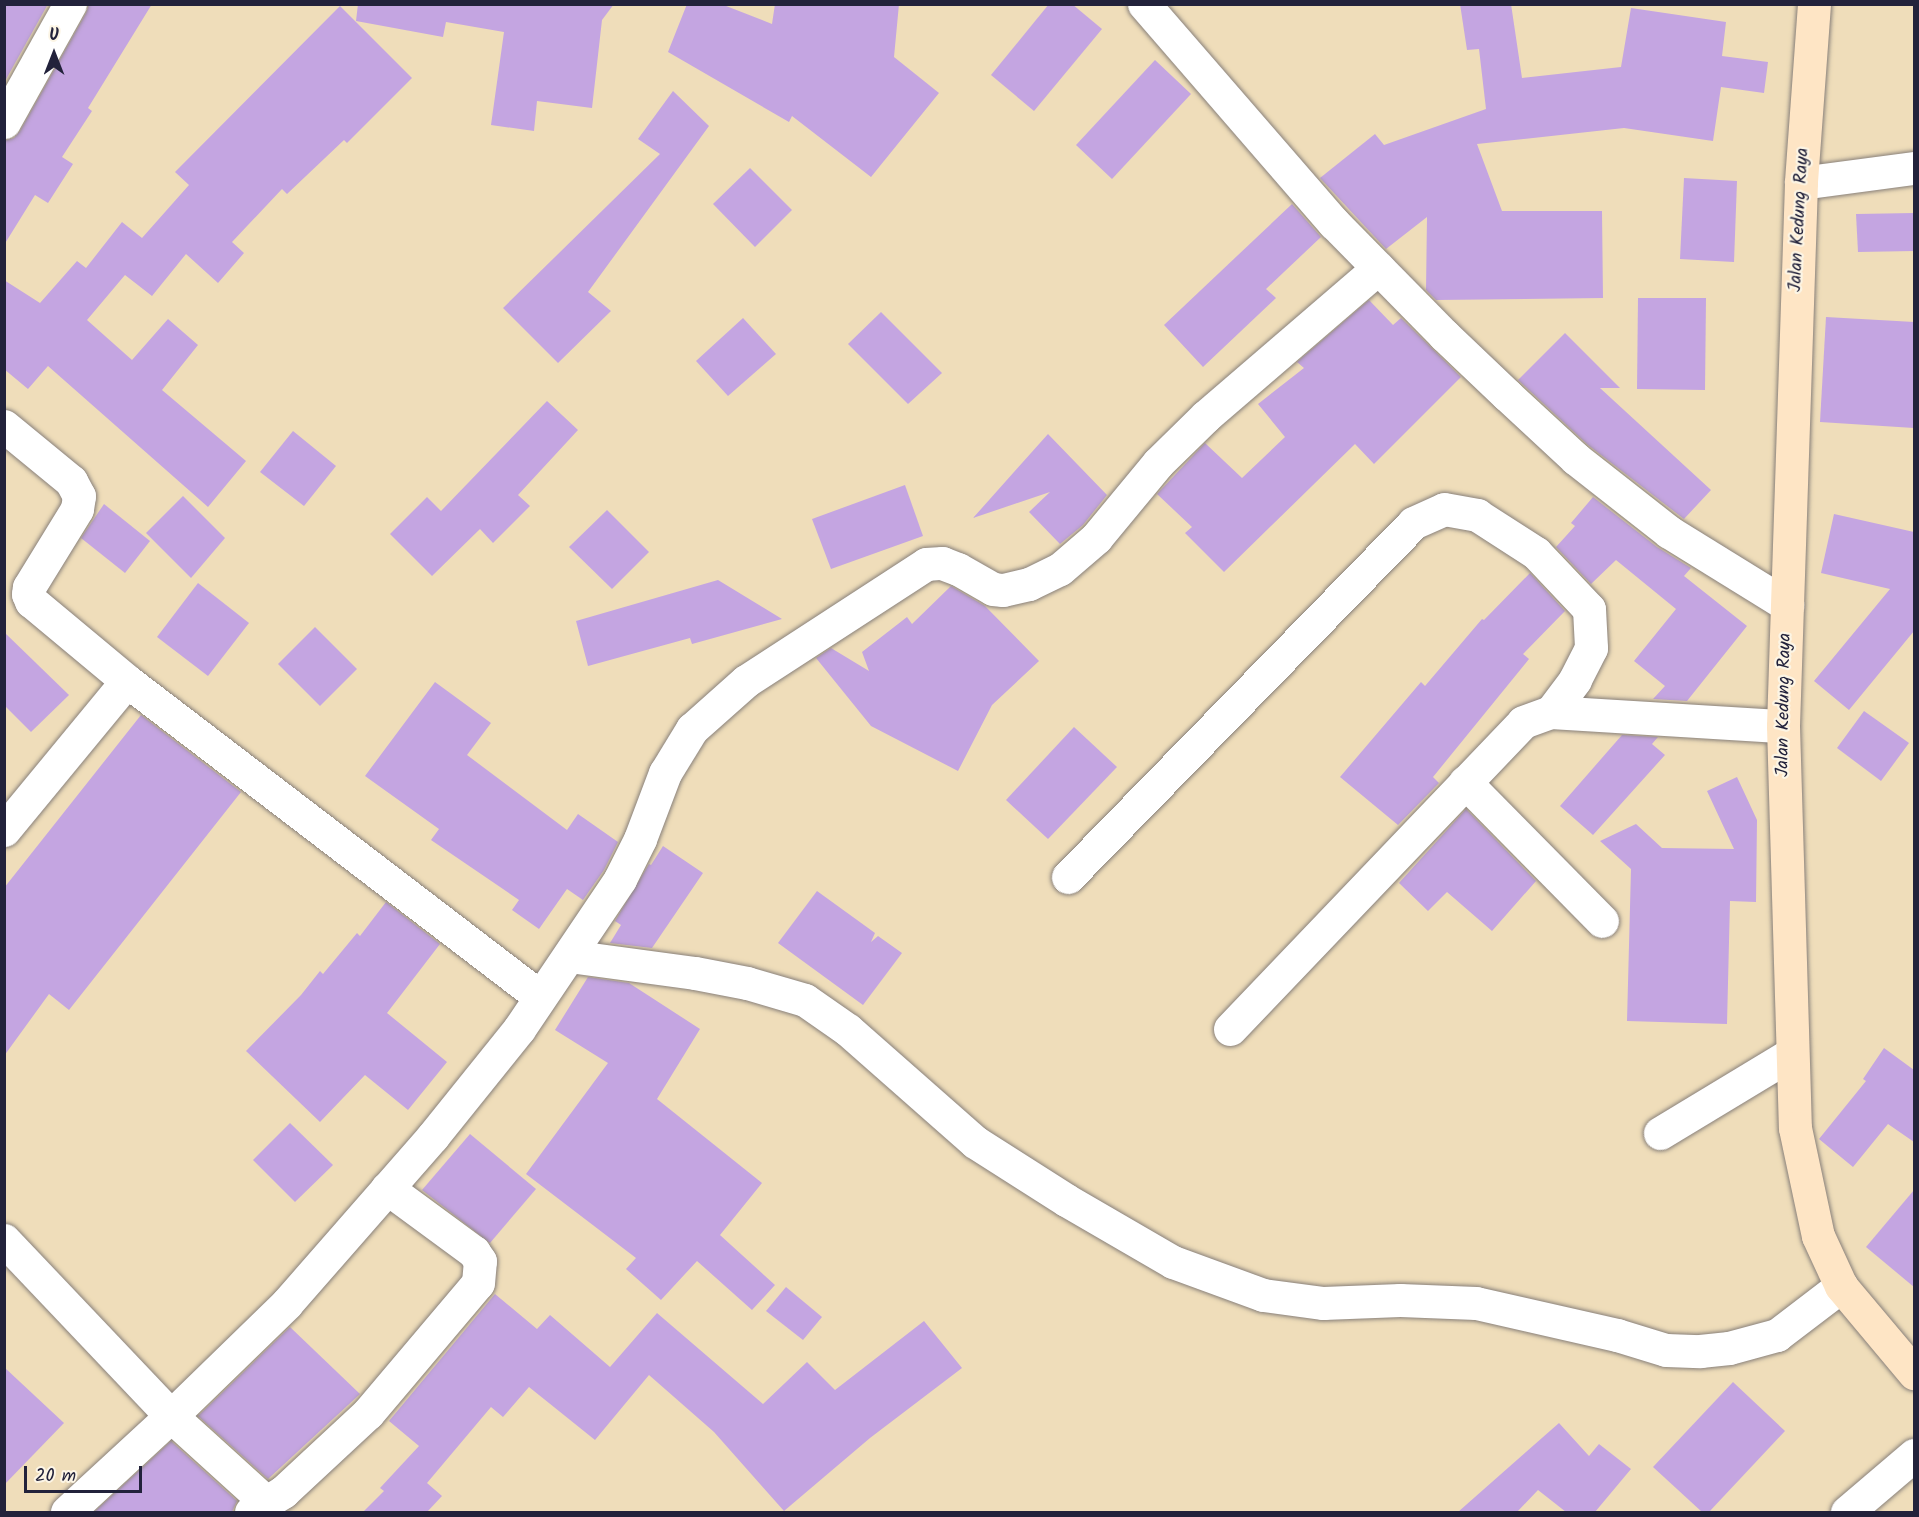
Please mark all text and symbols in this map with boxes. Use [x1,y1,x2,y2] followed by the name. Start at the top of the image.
[49,23,59,48] text: U
[24,24,84,84] north arrow
[1785,147,1815,293] street label: Jalan Kedung Raya
[1773,633,1797,777] street label: Jalan Kedung Raya
[27,1454,146,1492] scale bar
[35,1462,76,1491] text: 20 m

